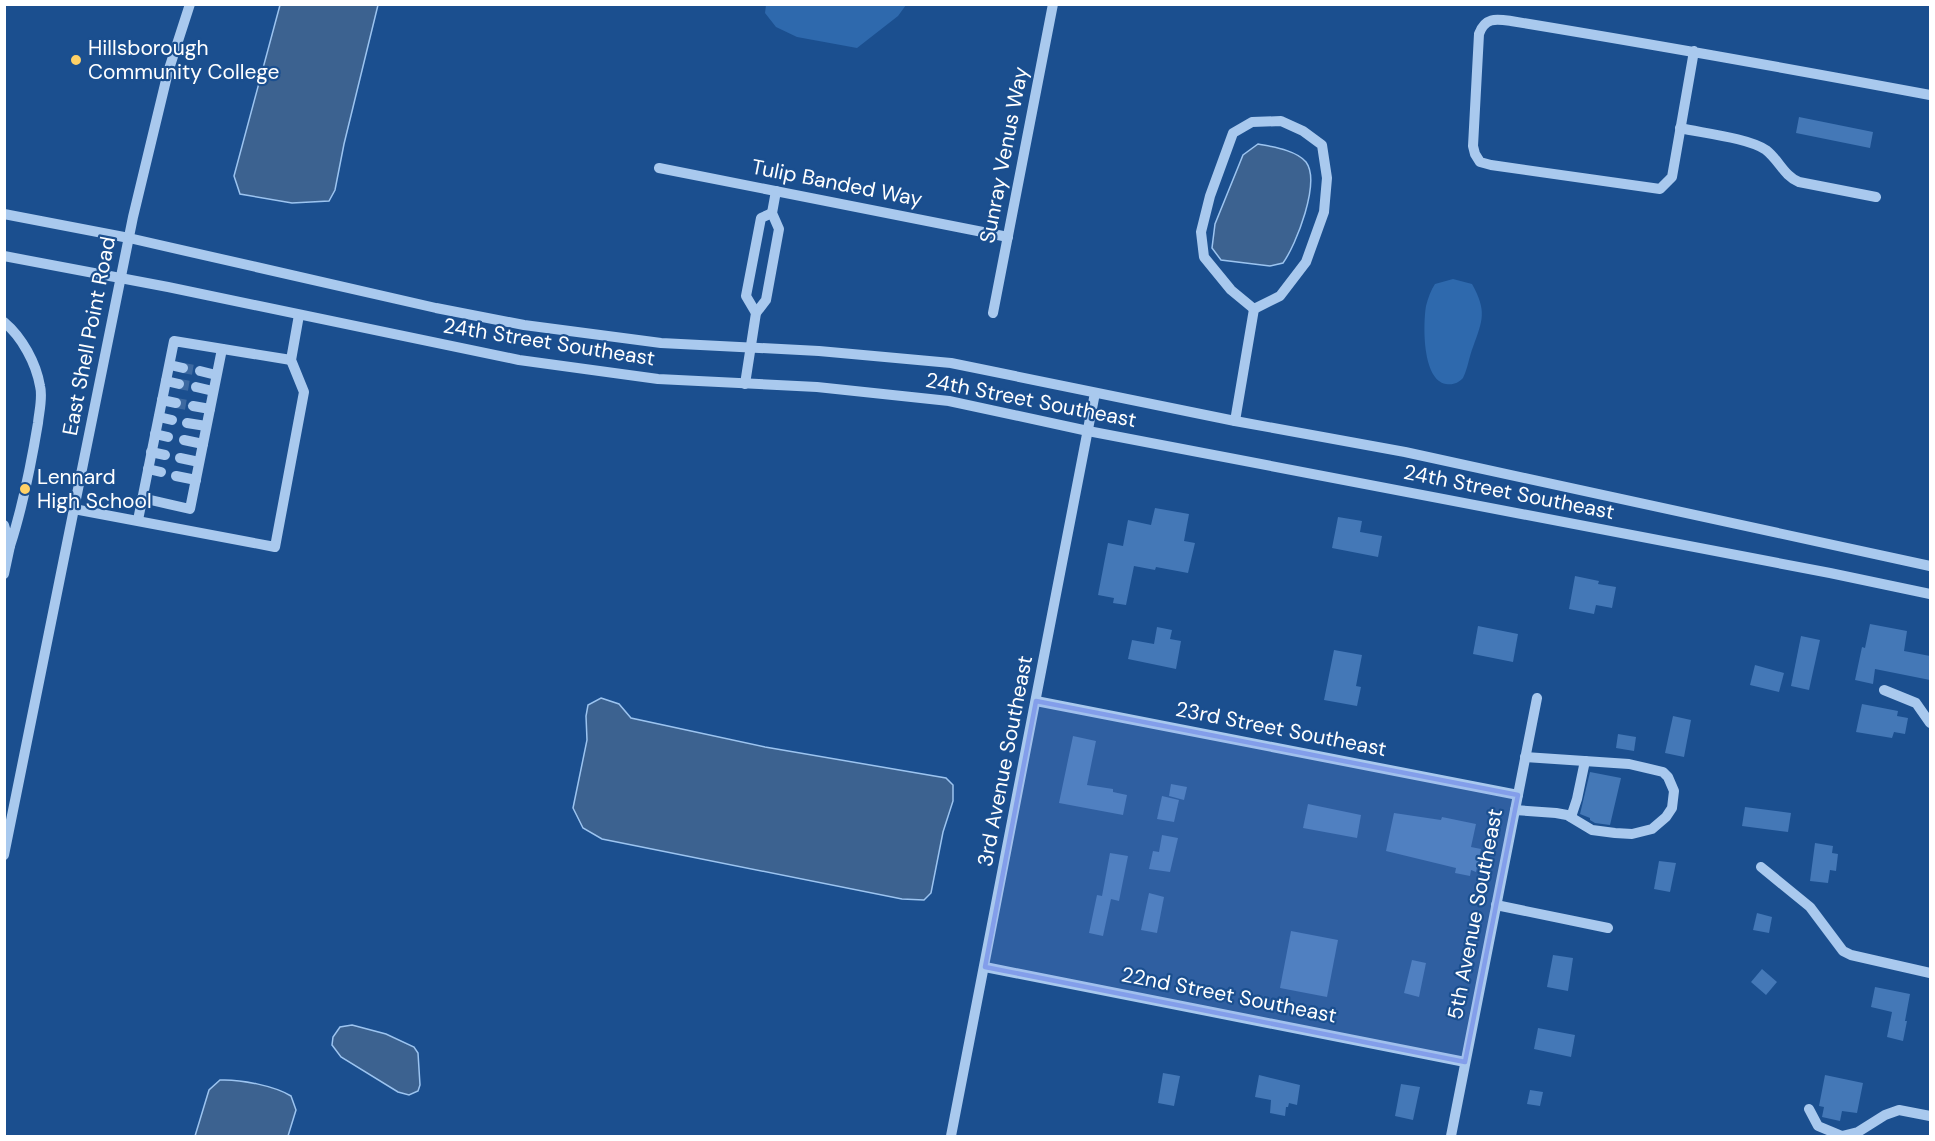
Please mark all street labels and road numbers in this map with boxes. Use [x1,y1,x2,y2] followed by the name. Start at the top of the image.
[973,64,1035,246] street label: Sunray Venus Way
[749,153,925,213] street label: Tulip Banded Way
[56,234,122,438] street label: East Shell Point Road
[441,311,657,373] street label: 24th Street Southeast
[923,366,1139,434] street label: 24th Street Southeast
[1401,458,1617,526] street label: 24th Street Southeast
[971,653,1039,869] street label: 3rd Avenue Southeast
[1173,695,1389,763] street label: 23rd Street Southeast
[1441,806,1509,1022] street label: 5th Avenue Southeast
[1119,960,1339,1030] street label: 22nd Street Southeast

